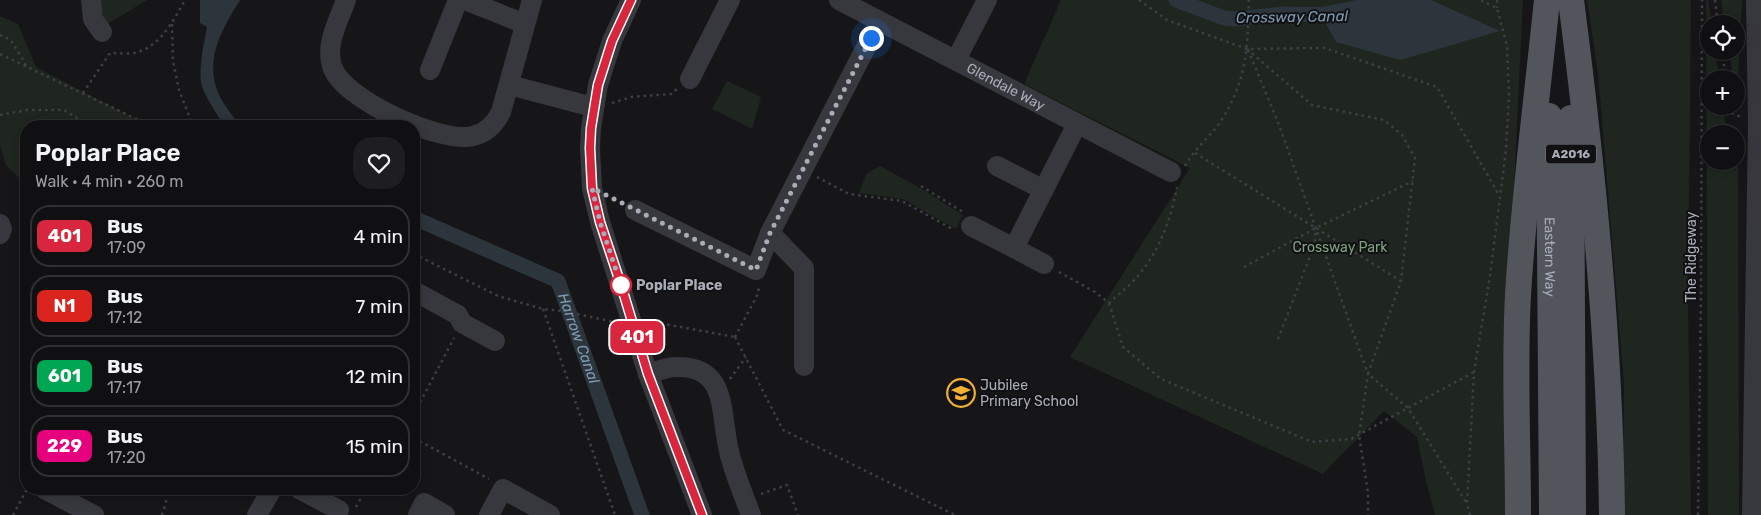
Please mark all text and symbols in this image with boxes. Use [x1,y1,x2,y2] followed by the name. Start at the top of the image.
[1236,7,1349,27] water label: Crossway Canal
[1700,15,1745,170] map controls
[1700,15,1745,60] button: locate
[859,26,884,51] your location
[964,60,1048,114] street label: Glendale Way
[1700,70,1745,115] button: +
[1700,125,1745,170] button: −
[353,137,405,189] button: heart
[35,139,180,167] text: Poplar Place
[1546,144,1596,164] road number: A2016
[35,172,184,191] text: Walk · 4 min · 260 m
[1683,211,1700,302] street label: The Ridgeway
[107,215,143,238] text: Bus
[1541,217,1558,297] street label: Eastern Way
[48,225,81,247] text: 401
[354,225,403,248] text: 4 min
[107,238,146,257] text: 17:09
[1292,239,1388,256] park label: Crossway Park
[610,274,632,296] marker: Poplar Place
[636,277,722,294] place label: Poplar Place
[107,285,143,308] text: Bus
[554,290,603,386] water label: Harrow Canal
[54,295,75,317] text: N1
[356,295,403,318] text: 7 min
[107,308,142,327] text: 17:12
[608,321,666,353] line badge: 401
[620,326,654,348] text: 401
[107,355,143,378] text: Bus
[48,365,81,387] text: 601
[346,365,403,388] text: 12 min
[980,377,1078,410] place label: Jubilee Primary School
[107,378,141,397] text: 17:17
[946,378,976,408] school or university icon: Jubilee Primary School
[107,425,143,448] text: Bus
[47,435,82,457] text: 229
[346,435,403,458] text: 15 min
[107,448,146,467] text: 17:20

